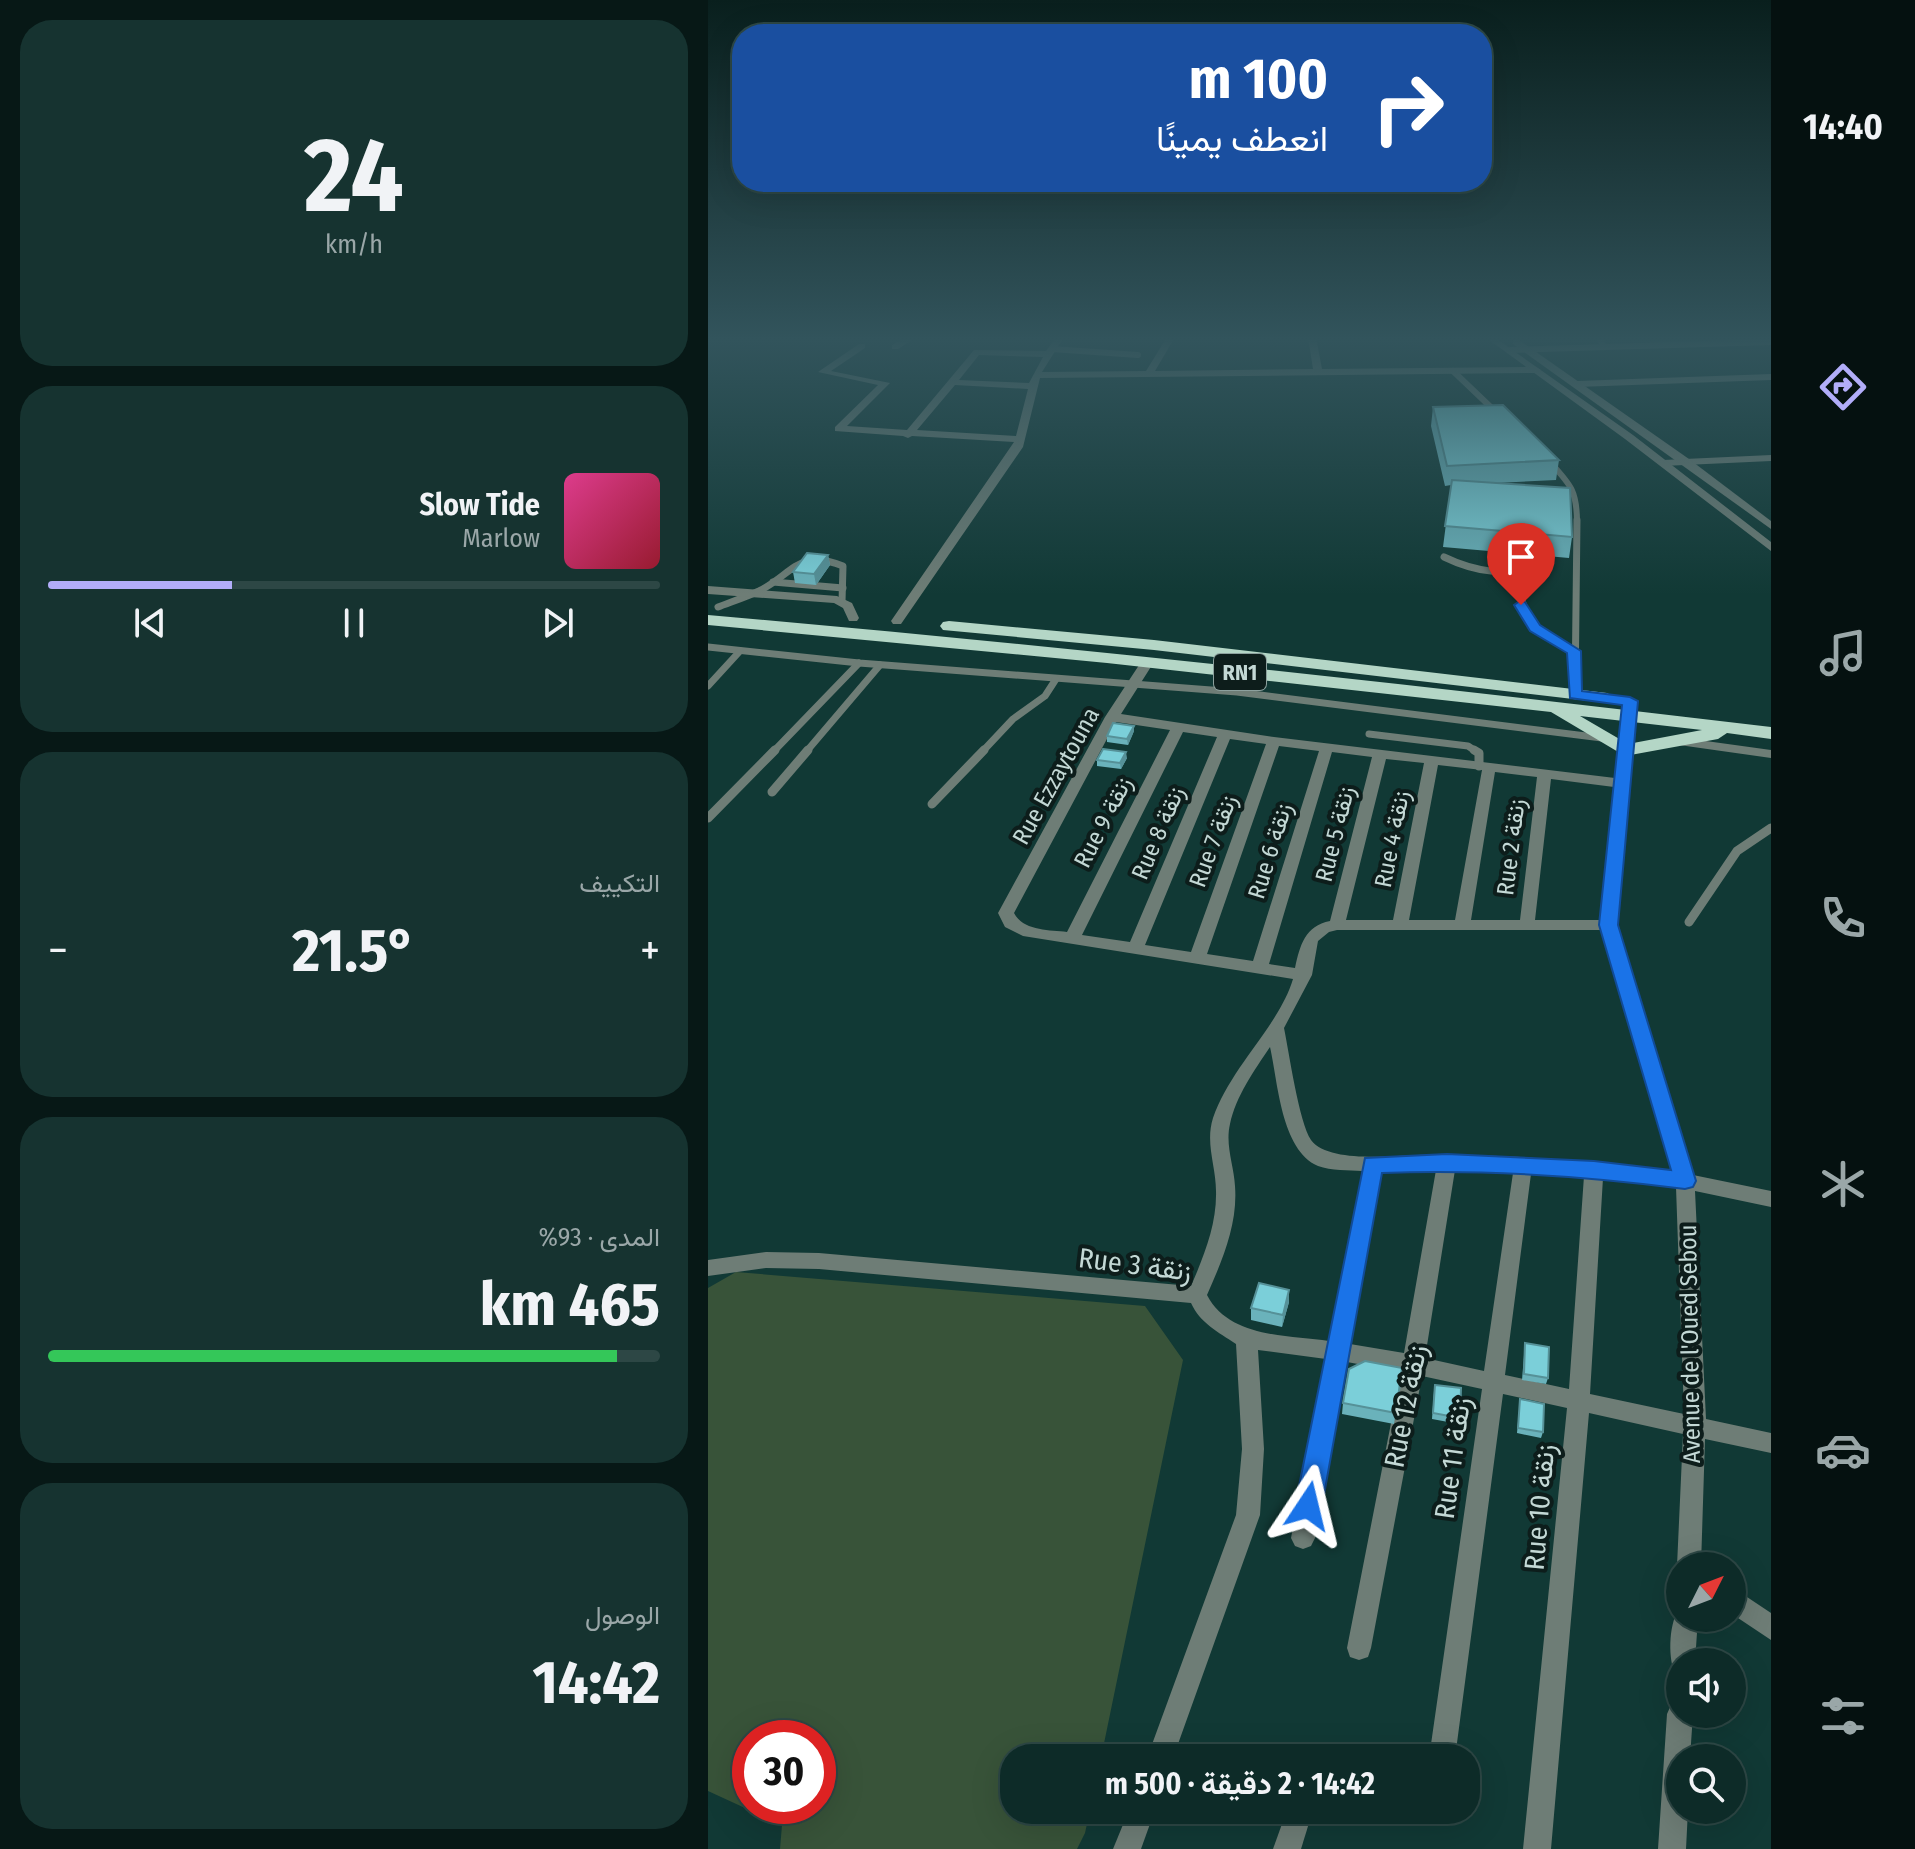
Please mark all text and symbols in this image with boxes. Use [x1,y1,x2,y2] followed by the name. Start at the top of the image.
[1189,46,1328,113] text: 100 m
[1356,56,1460,160] icon: right
[1803,105,1883,149] text: 14:40
[304,114,404,239] text: 24
[1156,117,1328,161] text: انعطف يمينًا
[325,229,383,260] text: km/h
[1815,359,1871,415] icon: directions
[419,487,540,523] text: Slow Tide
[462,523,540,554] text: Marlow
[1487,523,1555,605] pin
[1499,535,1543,579] icon: arrive
[128,601,172,645] icon: previous
[332,601,376,645] icon: pause
[536,601,580,645] icon: next
[1815,625,1871,681] icon: music
[1214,654,1266,690] road number: RN1
[1007,703,1105,849] street label: Rue Ezzaytouna
[1068,772,1139,873] street label: Rue 9 زنقة
[1126,782,1191,884] street label: Rue 8 زنقة
[1310,783,1361,885] street label: Rue 5 زنقة
[1369,788,1416,890] street label: Rue 4 زنقة
[1183,791,1244,891] street label: Rue 7 زنقة
[1491,797,1532,897] street label: Rue 2 زنقة
[1242,800,1299,902] street label: Rue 6 زنقة
[579,868,660,899] text: التكييف
[1815,890,1871,946] icon: phone
[292,915,416,987] text: 21.5°
[48,924,68,977] text: −
[640,924,660,977] text: +
[1815,1156,1871,1212] icon: climate
[538,1222,660,1253] text: المدى · 93%
[1674,1224,1706,1464] street label: Avenue de l'Oued Sebou
[1076,1241,1193,1289] street label: Rue 3 زنقة
[480,1269,660,1341] text: 465 km
[1377,1342,1435,1470] street label: Rue 12 زنقة
[1428,1395,1478,1521] street label: Rue 11 زنقة
[1815,1422,1871,1478] icon: car
[1518,1443,1562,1572] street label: Rue 10 زنقة
[1266,1464,1350,1548] position arrow
[1666,1552,1746,1632] north arrow
[1666,1552,1746,1824] map controls
[585,1600,660,1631] text: الوصول
[532,1647,660,1719] text: 14:42
[1666,1648,1746,1728] button: sound
[1815,1688,1871,1744] icon: filters
[732,1720,836,1824] speed limit sign: 30
[1666,1744,1746,1824] button: search
[1105,1766,1375,1802] text: 14:42 · 2 دقيقة · 500 m

